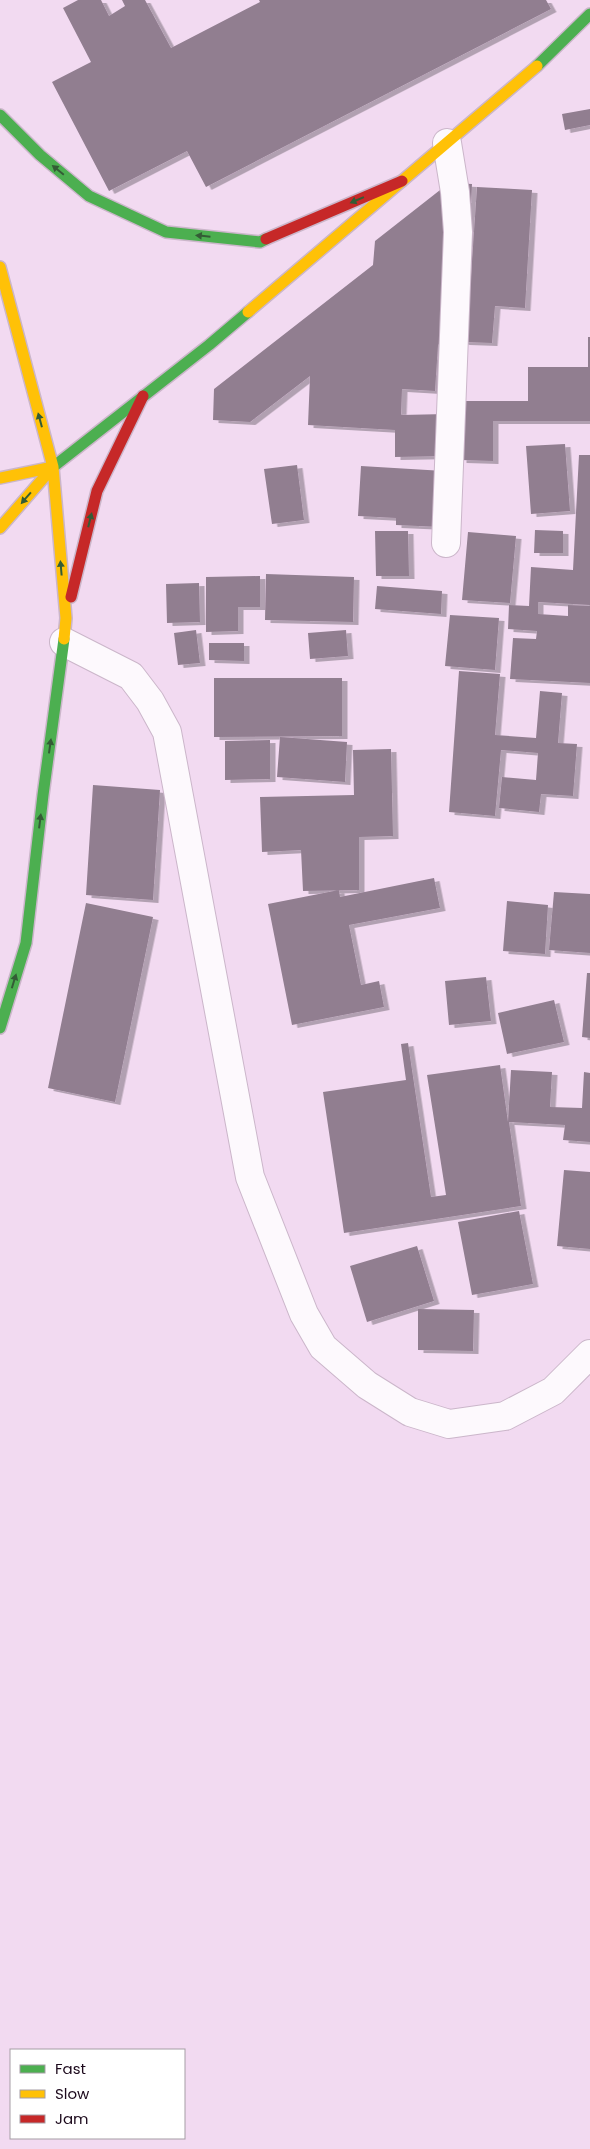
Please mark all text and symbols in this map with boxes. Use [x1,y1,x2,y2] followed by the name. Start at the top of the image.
[52,165,65,176] one-way arrow
[350,197,364,205] one-way arrow
[195,232,211,240] one-way arrow
[36,413,44,428] one-way arrow
[21,491,32,504] one-way arrow
[86,512,94,527] one-way arrow
[57,559,65,575] one-way arrow
[46,738,54,754] one-way arrow
[36,813,44,829] one-way arrow
[11,973,19,988] one-way arrow
[10,2049,185,2139] legend
[55,2058,86,2079] text: Fast
[55,2083,90,2104] text: Slow
[55,2108,89,2129] text: Jam

